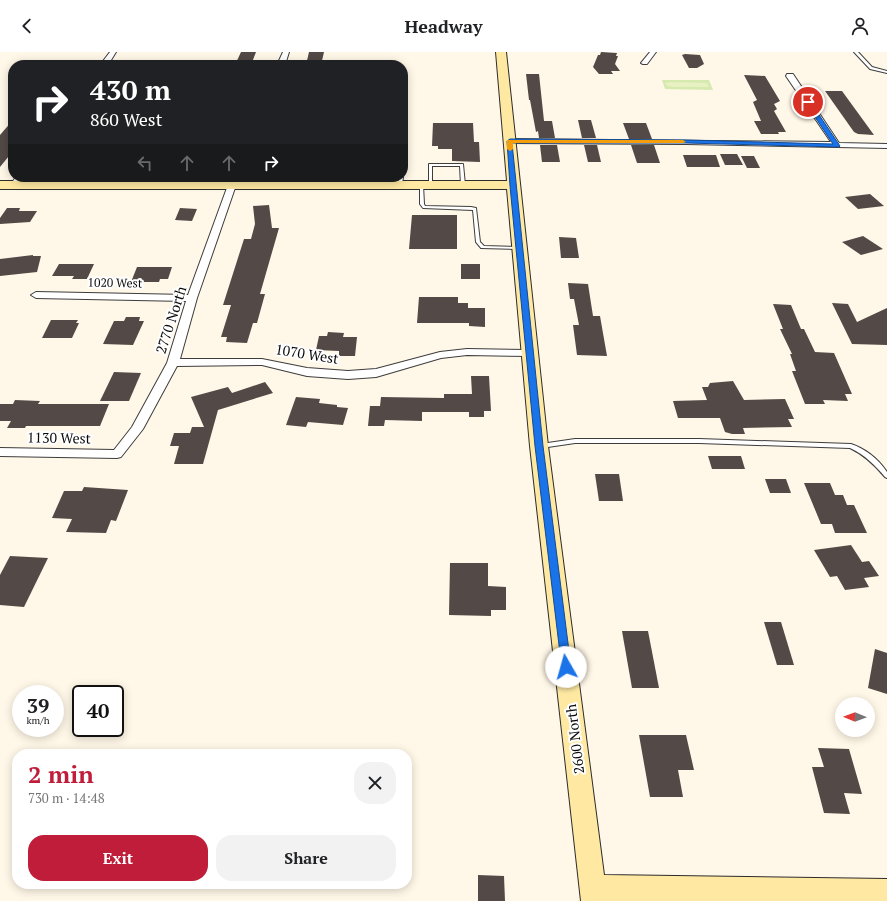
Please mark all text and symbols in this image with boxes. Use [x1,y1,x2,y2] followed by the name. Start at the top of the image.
[405,14,482,38] text: Headway
[16,15,38,37] icon: back
[849,15,871,37] icon: person
[90,71,171,108] text: 430 m
[24,76,76,128] icon: right
[791,85,825,119] pin
[797,91,819,113] icon: arrive
[90,107,162,131] text: 860 West
[134,152,156,174] icon: left
[176,152,198,174] icon: ahead
[218,152,240,174] icon: ahead
[260,152,282,174] icon: right
[88,275,143,290] street label: 1020 West
[151,284,190,356] street label: 2770 North
[274,339,341,368] street label: 1070 West
[27,427,92,448] street label: 1130 West
[545,646,587,688] position arrow
[72,685,124,737] speed limit sign: 40
[27,692,49,719] text: 39
[835,697,875,737] north arrow
[835,697,875,737] map controls
[561,703,588,775] street label: 2600 North
[26,714,50,727] text: km/h
[28,758,94,790] text: 2 min
[354,762,396,804] button: close
[28,789,105,807] text: 730 m · 14:48
[28,835,208,881] button: Exit
[216,835,396,881] button: Share

